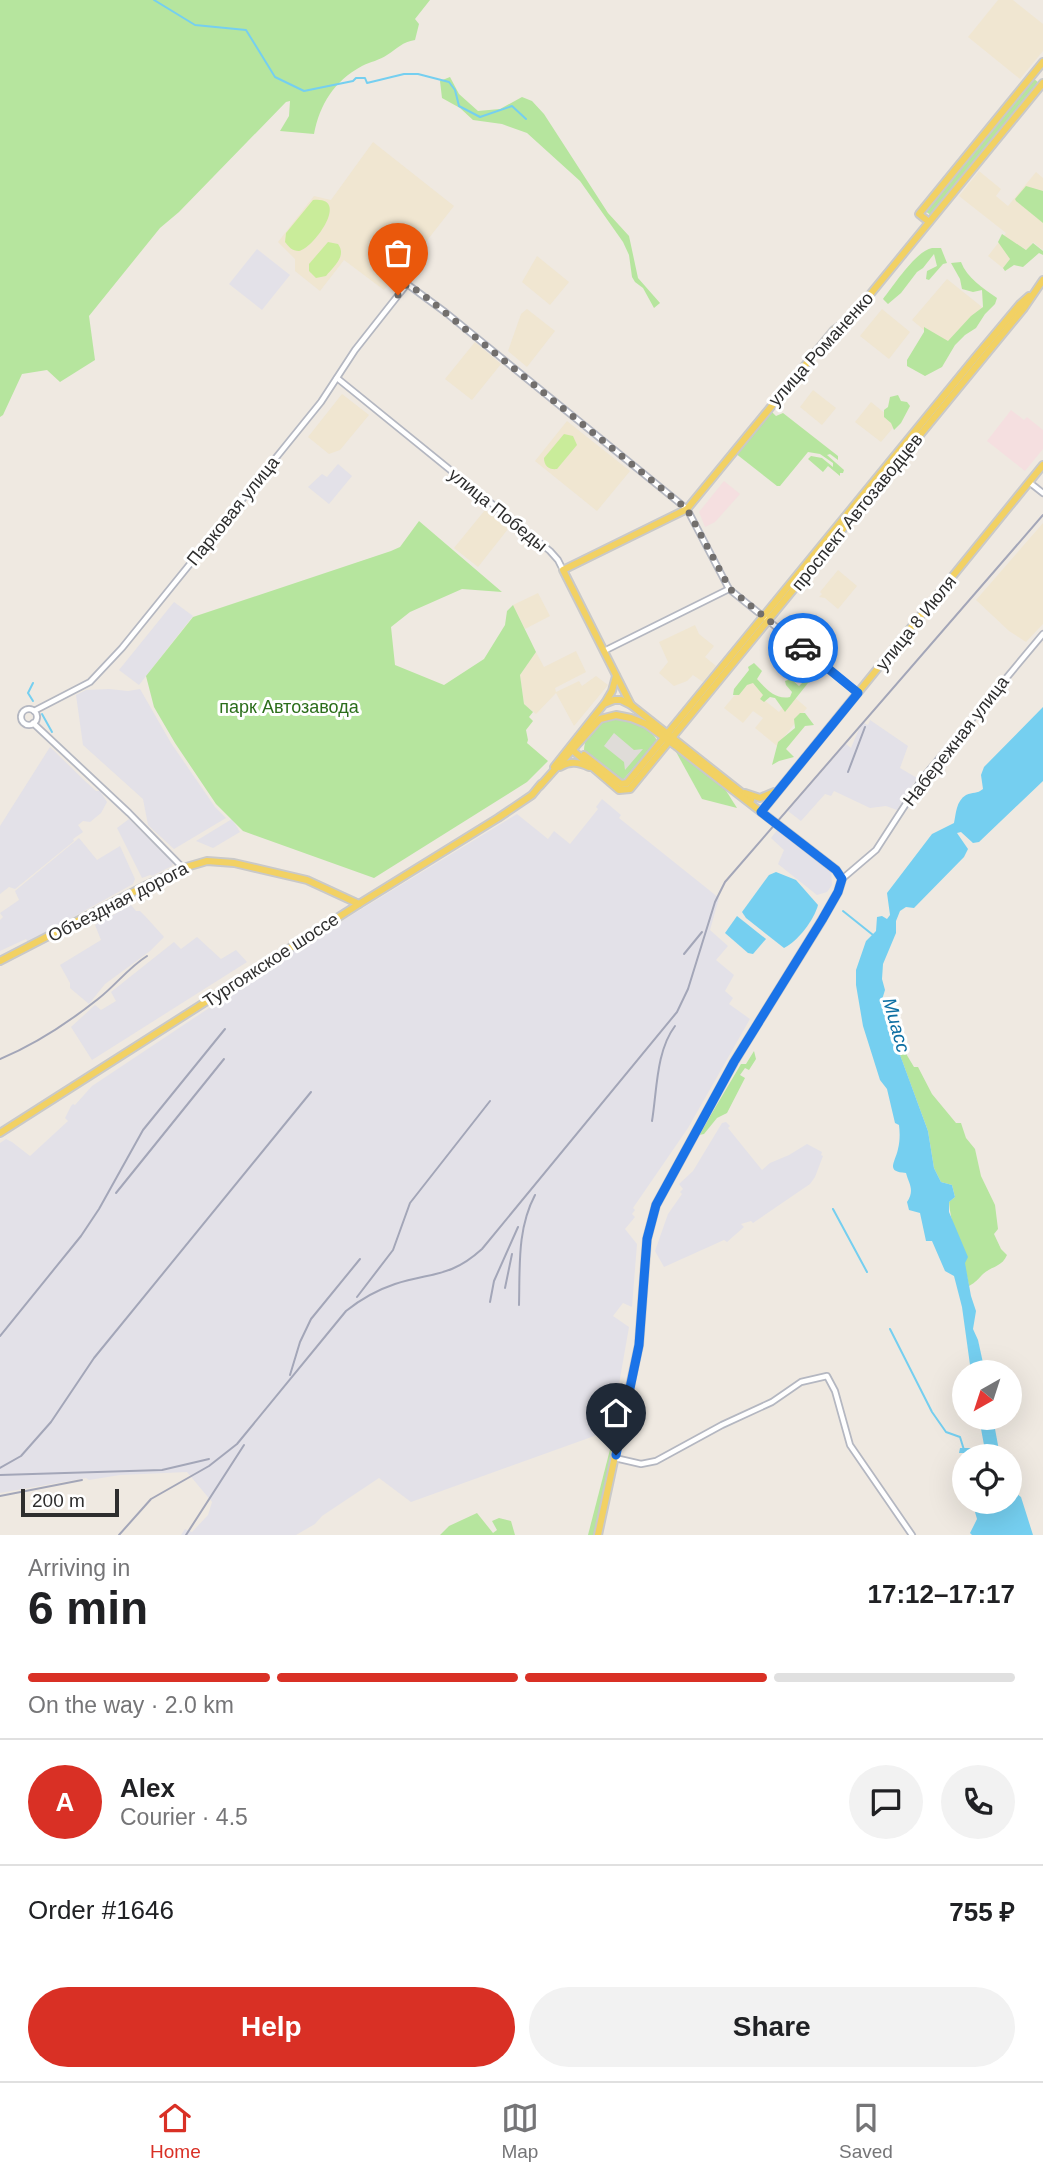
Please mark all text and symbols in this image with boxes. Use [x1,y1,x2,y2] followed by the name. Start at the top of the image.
[368,223,428,295] pin
[379,234,417,272] icon: bag
[765,288,877,410] street label: улица Романенко
[787,429,927,595] street label: проспект Автозаводцев
[183,452,284,570] street label: Парковая улица
[445,464,551,556] street label: улица Победы
[872,572,960,674] street label: улица 8 Июля
[768,613,838,683] courier
[784,629,822,667] icon: car
[899,671,1013,810] street label: Набережная улица
[219,697,360,717] park label: парк Автозавода
[45,858,192,946] street label: Объездная дорога
[200,909,342,1011] street label: Тургоякское шоссе
[879,995,914,1055] water label: Миасс
[952,1360,1022,1430] north arrow
[952,1360,1022,1514] map controls
[586,1383,646,1455] pin
[597,1394,635,1432] icon: home
[952,1444,1022,1514] button: locate
[21,1486,119,1518] scale bar
[32,1490,85,1511] text: 200 m
[28,1555,130,1581] text: Arriving in
[868,1579,1015,1609] text: 17:12–17:17
[28,1582,148,1634] text: 6 min
[28,1692,234,1718] text: On the way · 2.0 km
[849,1765,923,1839] button: chat
[941,1765,1015,1839] button: phone
[120,1773,175,1803] text: Alex
[56,1787,74,1817] text: A
[120,1804,248,1830] text: Courier · 4.5
[28,1895,174,1925] text: Order #1646
[949,1897,1015,1927] text: 755 ₽
[28,1987,515,2067] button: Help
[529,1987,1015,2067] button: Share
[150,2099,201,2163] tab: Home
[501,2099,539,2163] tab: Map
[839,2099,893,2163] tab: Saved

